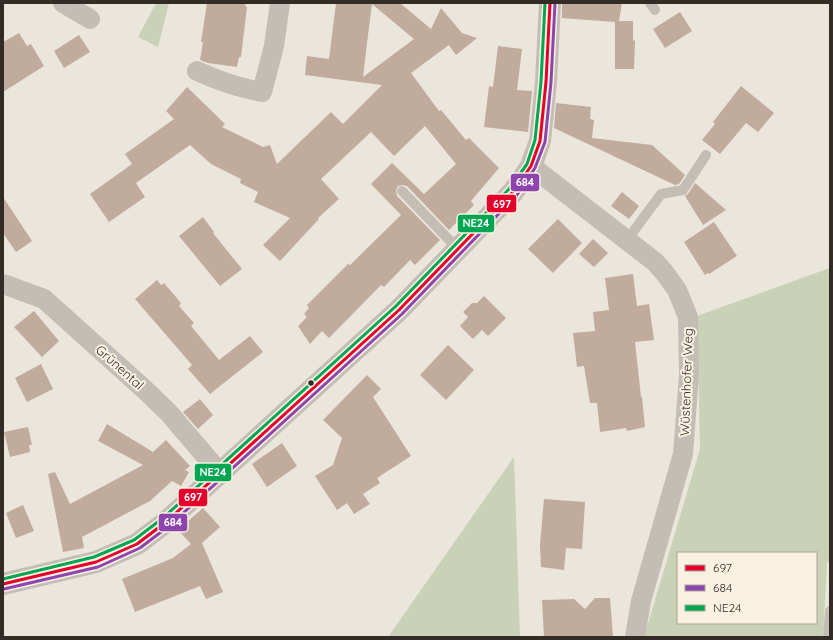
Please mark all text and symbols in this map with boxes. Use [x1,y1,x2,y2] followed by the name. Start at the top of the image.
[510,173,540,192] line badge: 684
[516,175,535,189] text: 684
[486,194,517,213] line badge: 697
[493,197,511,211] text: 697
[457,214,495,233] line badge: NE24
[462,216,490,230] text: NE24
[676,328,696,436] street label: Wüstenhofer Weg
[93,341,147,393] street label: Grünental
[306,378,316,388] unlabelled marker
[194,463,232,482] line badge: NE24
[199,465,227,479] text: NE24
[178,488,208,507] line badge: 697
[184,490,202,504] text: 697
[158,513,188,532] line badge: 684
[164,515,183,529] text: 684
[677,552,817,624] legend
[713,560,732,575] text: 697
[713,580,732,595] text: 684
[713,600,741,615] text: NE24

